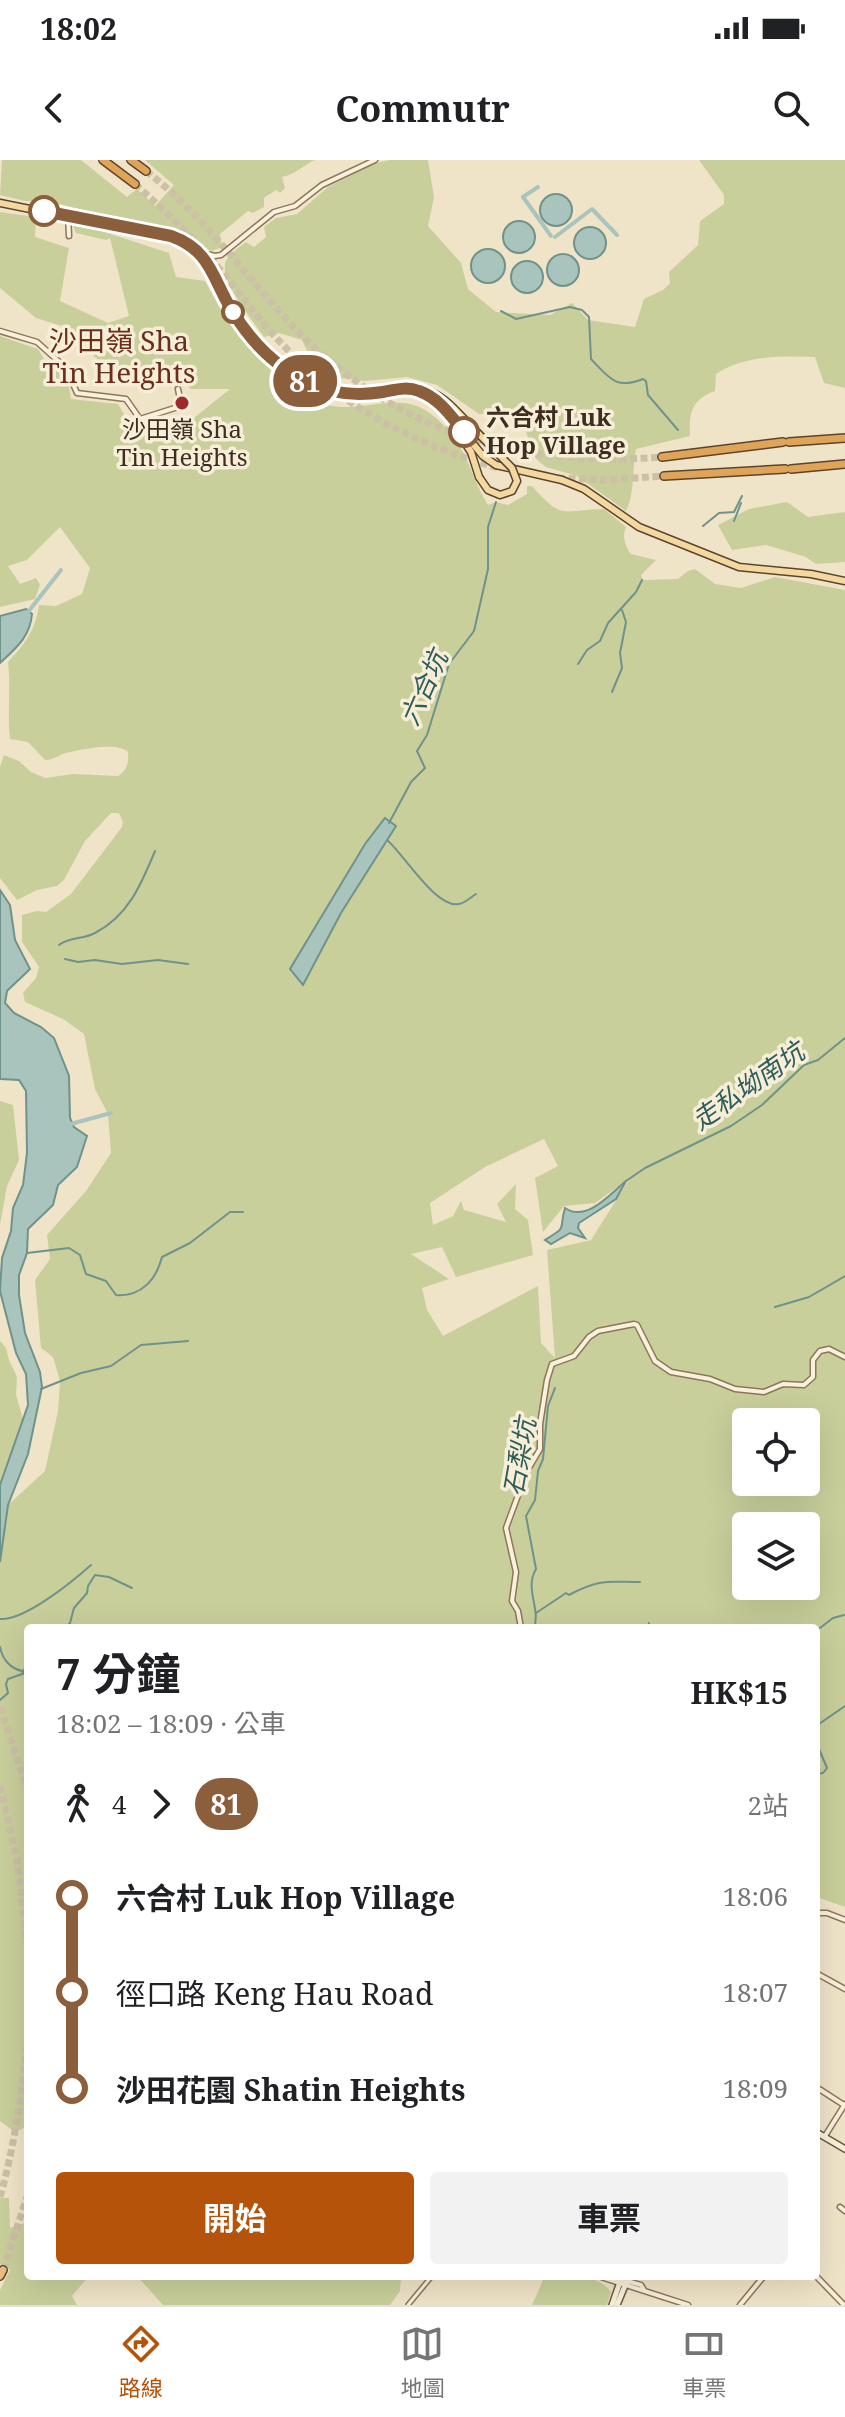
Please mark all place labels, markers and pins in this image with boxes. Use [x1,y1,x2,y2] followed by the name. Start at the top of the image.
[29,196,59,226] unlabelled marker
[222,301,244,323] unlabelled marker
[173,394,191,412] marker: 沙田嶺 Sha Tin Heights
[486,400,626,461] place label: 六合村 Luk Hop Village
[116,412,248,473] place label: 沙田嶺 Sha Tin Heights
[449,417,479,447] marker: 六合村 Luk Hop Village

